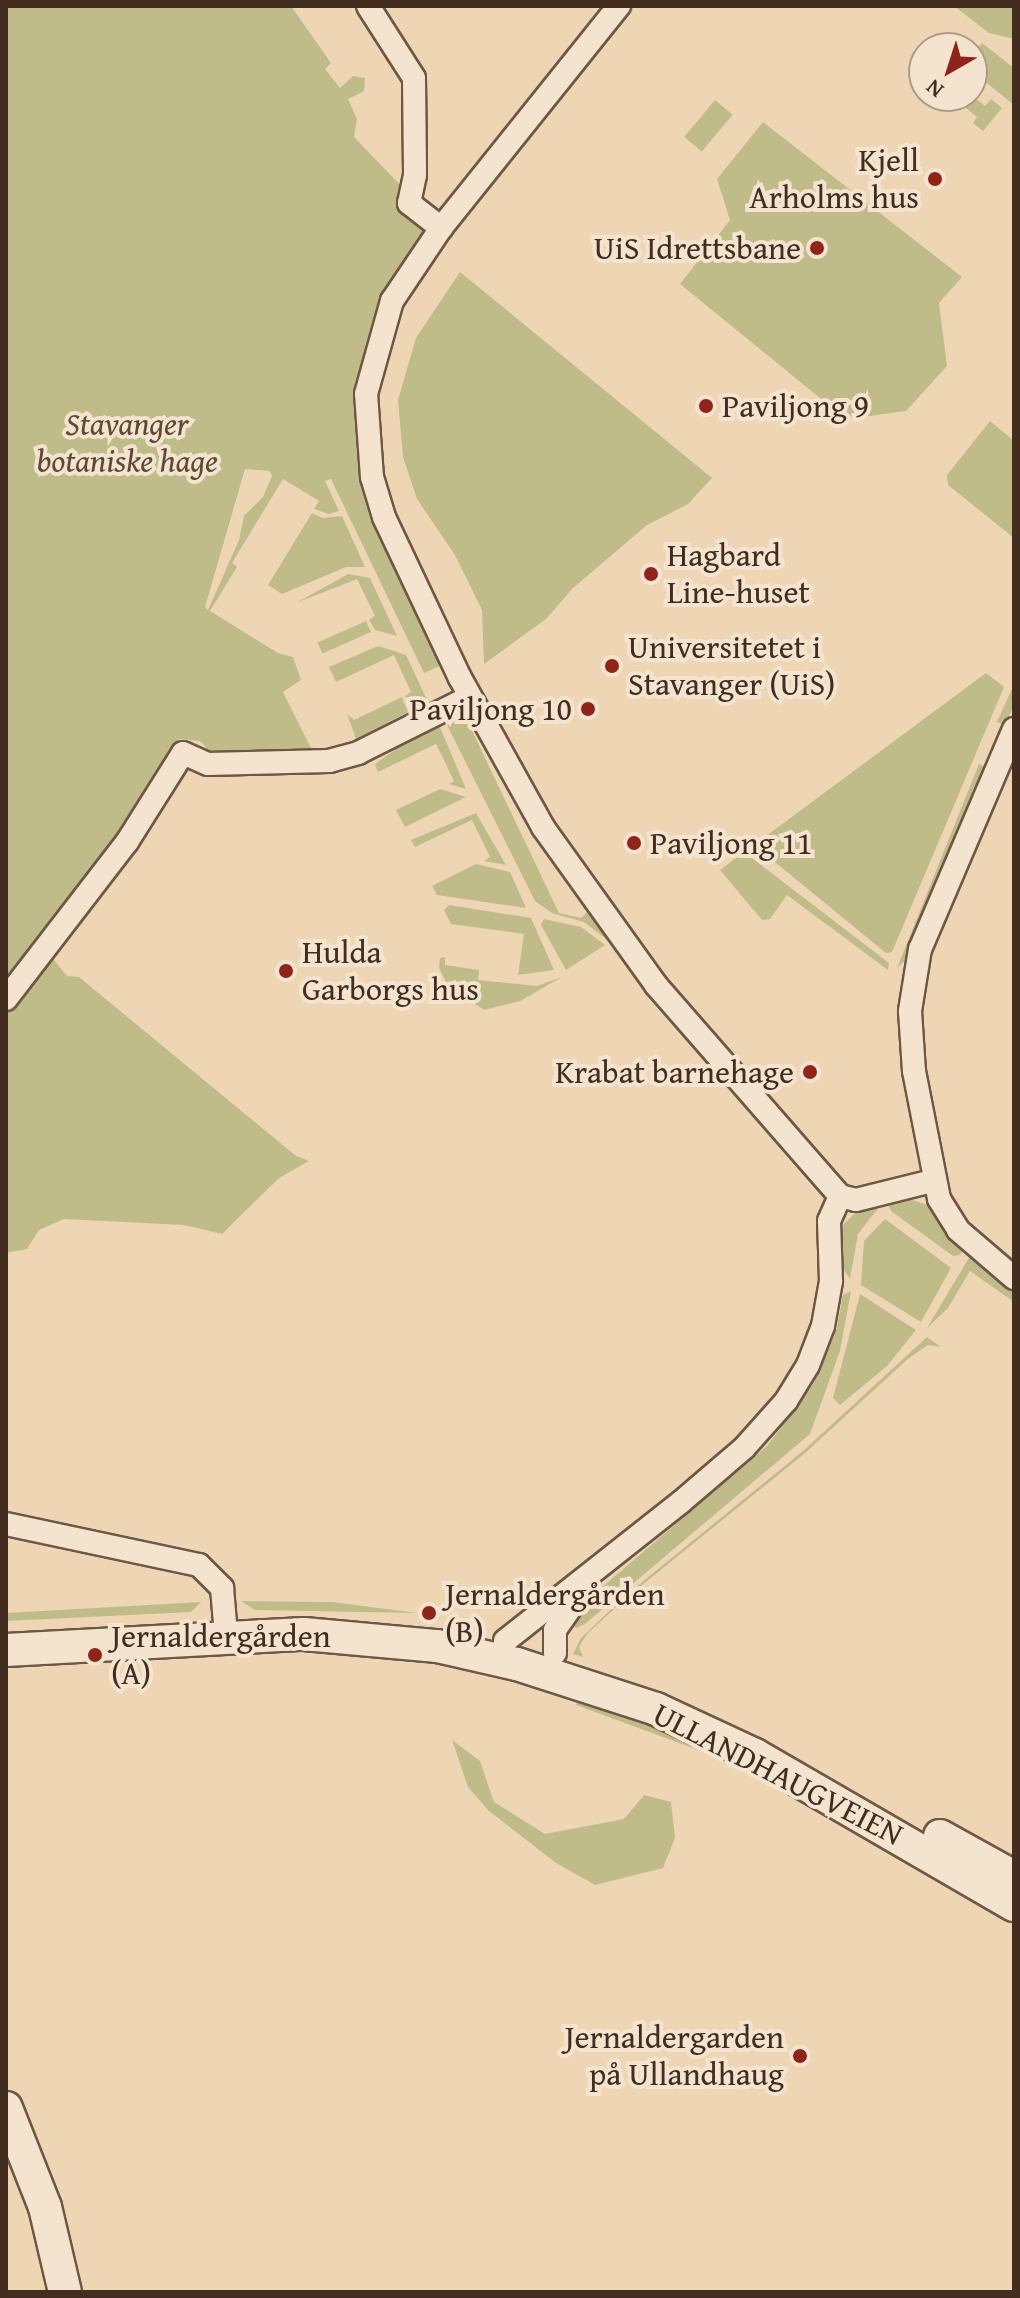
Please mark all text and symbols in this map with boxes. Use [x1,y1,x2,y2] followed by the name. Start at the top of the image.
[908,32,988,112] north arrow
[918,72,950,106] text: N
[749,142,919,217] place label: Kjell Arholms hus
[926,170,944,188] marker: Kjell Arholms hus
[594,229,801,267] place label: UiS Idrettsbane
[808,239,826,257] marker: UiS Idrettsbane
[722,387,869,425] place label: Paviljong 9
[697,397,715,415] marker: Paviljong 9
[36,406,218,481] park label: Stavanger botaniske hage
[667,537,810,612] place label: Hagbard Line-huset
[642,565,660,583] marker: Hagbard Line-huset
[628,629,835,704] place label: Universitetet i Stavanger (UiS)
[603,657,621,675] marker: Universitetet i Stavanger (UiS)
[410,690,572,728] place label: Paviljong 10
[579,700,597,718] marker: Paviljong 10
[650,824,812,862] place label: Paviljong 11
[625,834,643,852] marker: Paviljong 11
[302,934,479,1009] place label: Hulda Garborgs hus
[277,962,295,980] marker: Hulda Garborgs hus
[555,1053,794,1091] place label: Krabat barnehage
[801,1063,819,1081] marker: Krabat barnehage
[445,1576,665,1651] place label: Jernaldergården (B)
[420,1604,438,1622] marker: Jernaldergården (B)
[111,1618,331,1693] place label: Jernaldergården (A)
[86,1646,104,1664] marker: Jernaldergården (A)
[647,1694,909,1854] street label: ULLANDHAUGVEIEN
[564,2019,784,2094] place label: Jernaldergarden på Ullandhaug
[791,2047,809,2065] marker: Jernaldergarden på Ullandhaug

